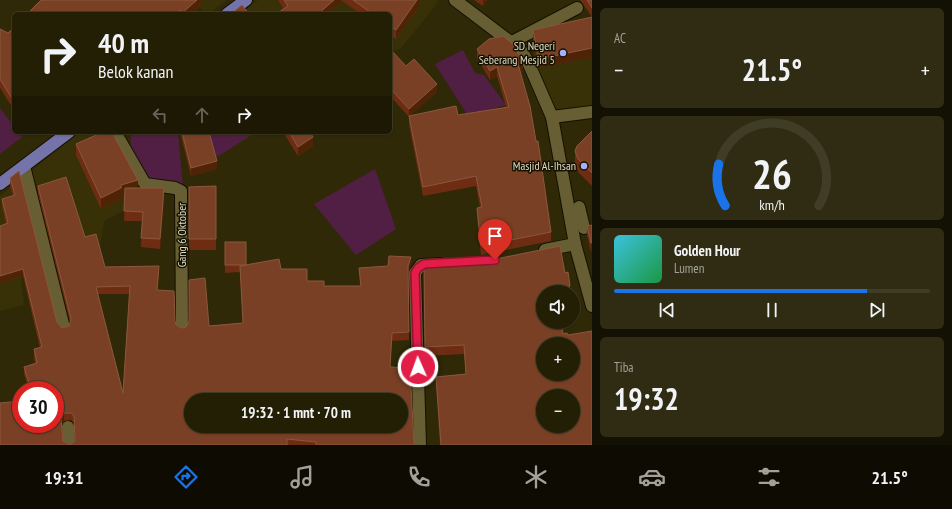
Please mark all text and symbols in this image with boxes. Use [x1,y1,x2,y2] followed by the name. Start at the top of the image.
[98,24,149,61] text: 40 m
[32,28,84,80] icon: right
[614,30,626,47] text: AC
[479,38,555,67] place label: SD Negeri Seberang Mesjid 5
[558,48,568,58] marker: SD Negeri Seberang Mesjid 5
[742,50,802,89] text: 21.5°
[614,56,623,84] text: −
[921,56,930,84] text: +
[98,60,173,83] text: Belok kanan
[149,104,171,126] icon: left
[191,104,213,126] icon: ahead
[233,104,255,126] icon: right
[752,147,792,200] text: 26
[513,158,576,173] place label: Masjid Al-Ihsan
[579,161,589,171] marker: Masjid Al-Ihsan
[759,195,785,214] text: km/h
[174,202,189,267] street label: Gang 6 Oktober
[478,219,512,260] pin
[484,225,506,247] icon: arrive
[674,241,741,260] text: Golden Hour
[674,260,704,277] text: Lumen
[536,285,580,433] map controls
[536,285,580,329] button: sound
[656,299,678,321] icon: previous
[761,299,783,321] icon: pause
[866,299,888,321] icon: next
[536,337,580,381] button: +
[397,346,439,388] position arrow
[614,359,633,376] text: Tiba
[614,379,679,418] text: 19:32
[12,381,64,433] speed limit sign: 30
[536,389,580,433] button: −
[241,403,351,422] text: 19:32 · 1 mnt · 70 m
[172,463,200,491] icon: directions
[288,463,316,491] icon: music
[405,463,433,491] icon: phone
[522,463,550,491] icon: climate
[638,463,666,491] icon: car
[755,463,783,491] icon: filters
[44,466,83,489] text: 19:31
[872,466,908,489] text: 21.5°

